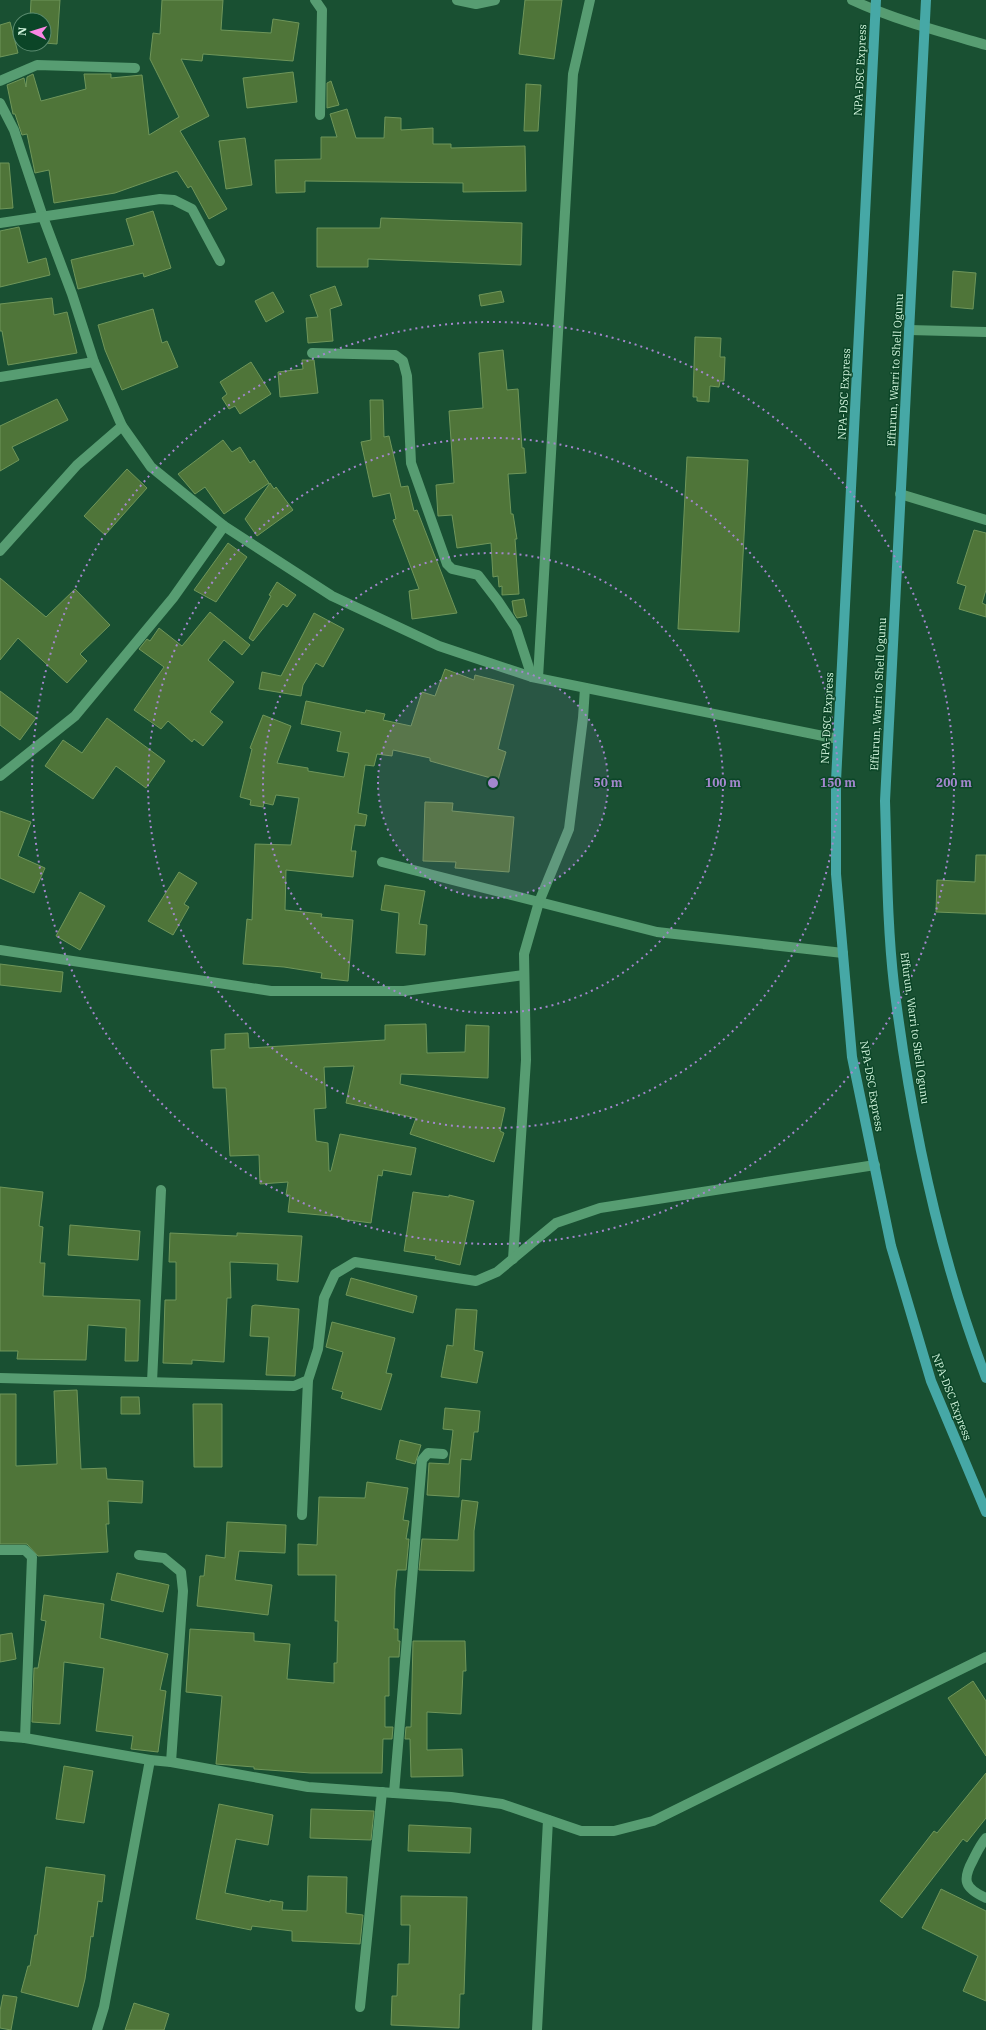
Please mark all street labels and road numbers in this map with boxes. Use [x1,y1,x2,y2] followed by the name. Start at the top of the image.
[851,24,869,116] street label: NPA-DSC Express
[884,293,906,447] street label: Effurun, Warri to Shell Ogunu
[835,348,853,440] street label: NPA-DSC Express
[867,617,889,771] street label: Effurun, Warri to Shell Ogunu
[818,672,836,764] street label: NPA-DSC Express
[897,951,933,1105] street label: Effurun, Warri to Shell Ogunu
[857,1040,887,1132] street label: NPA-DSC Express
[929,1352,975,1442] street label: NPA-DSC Express

